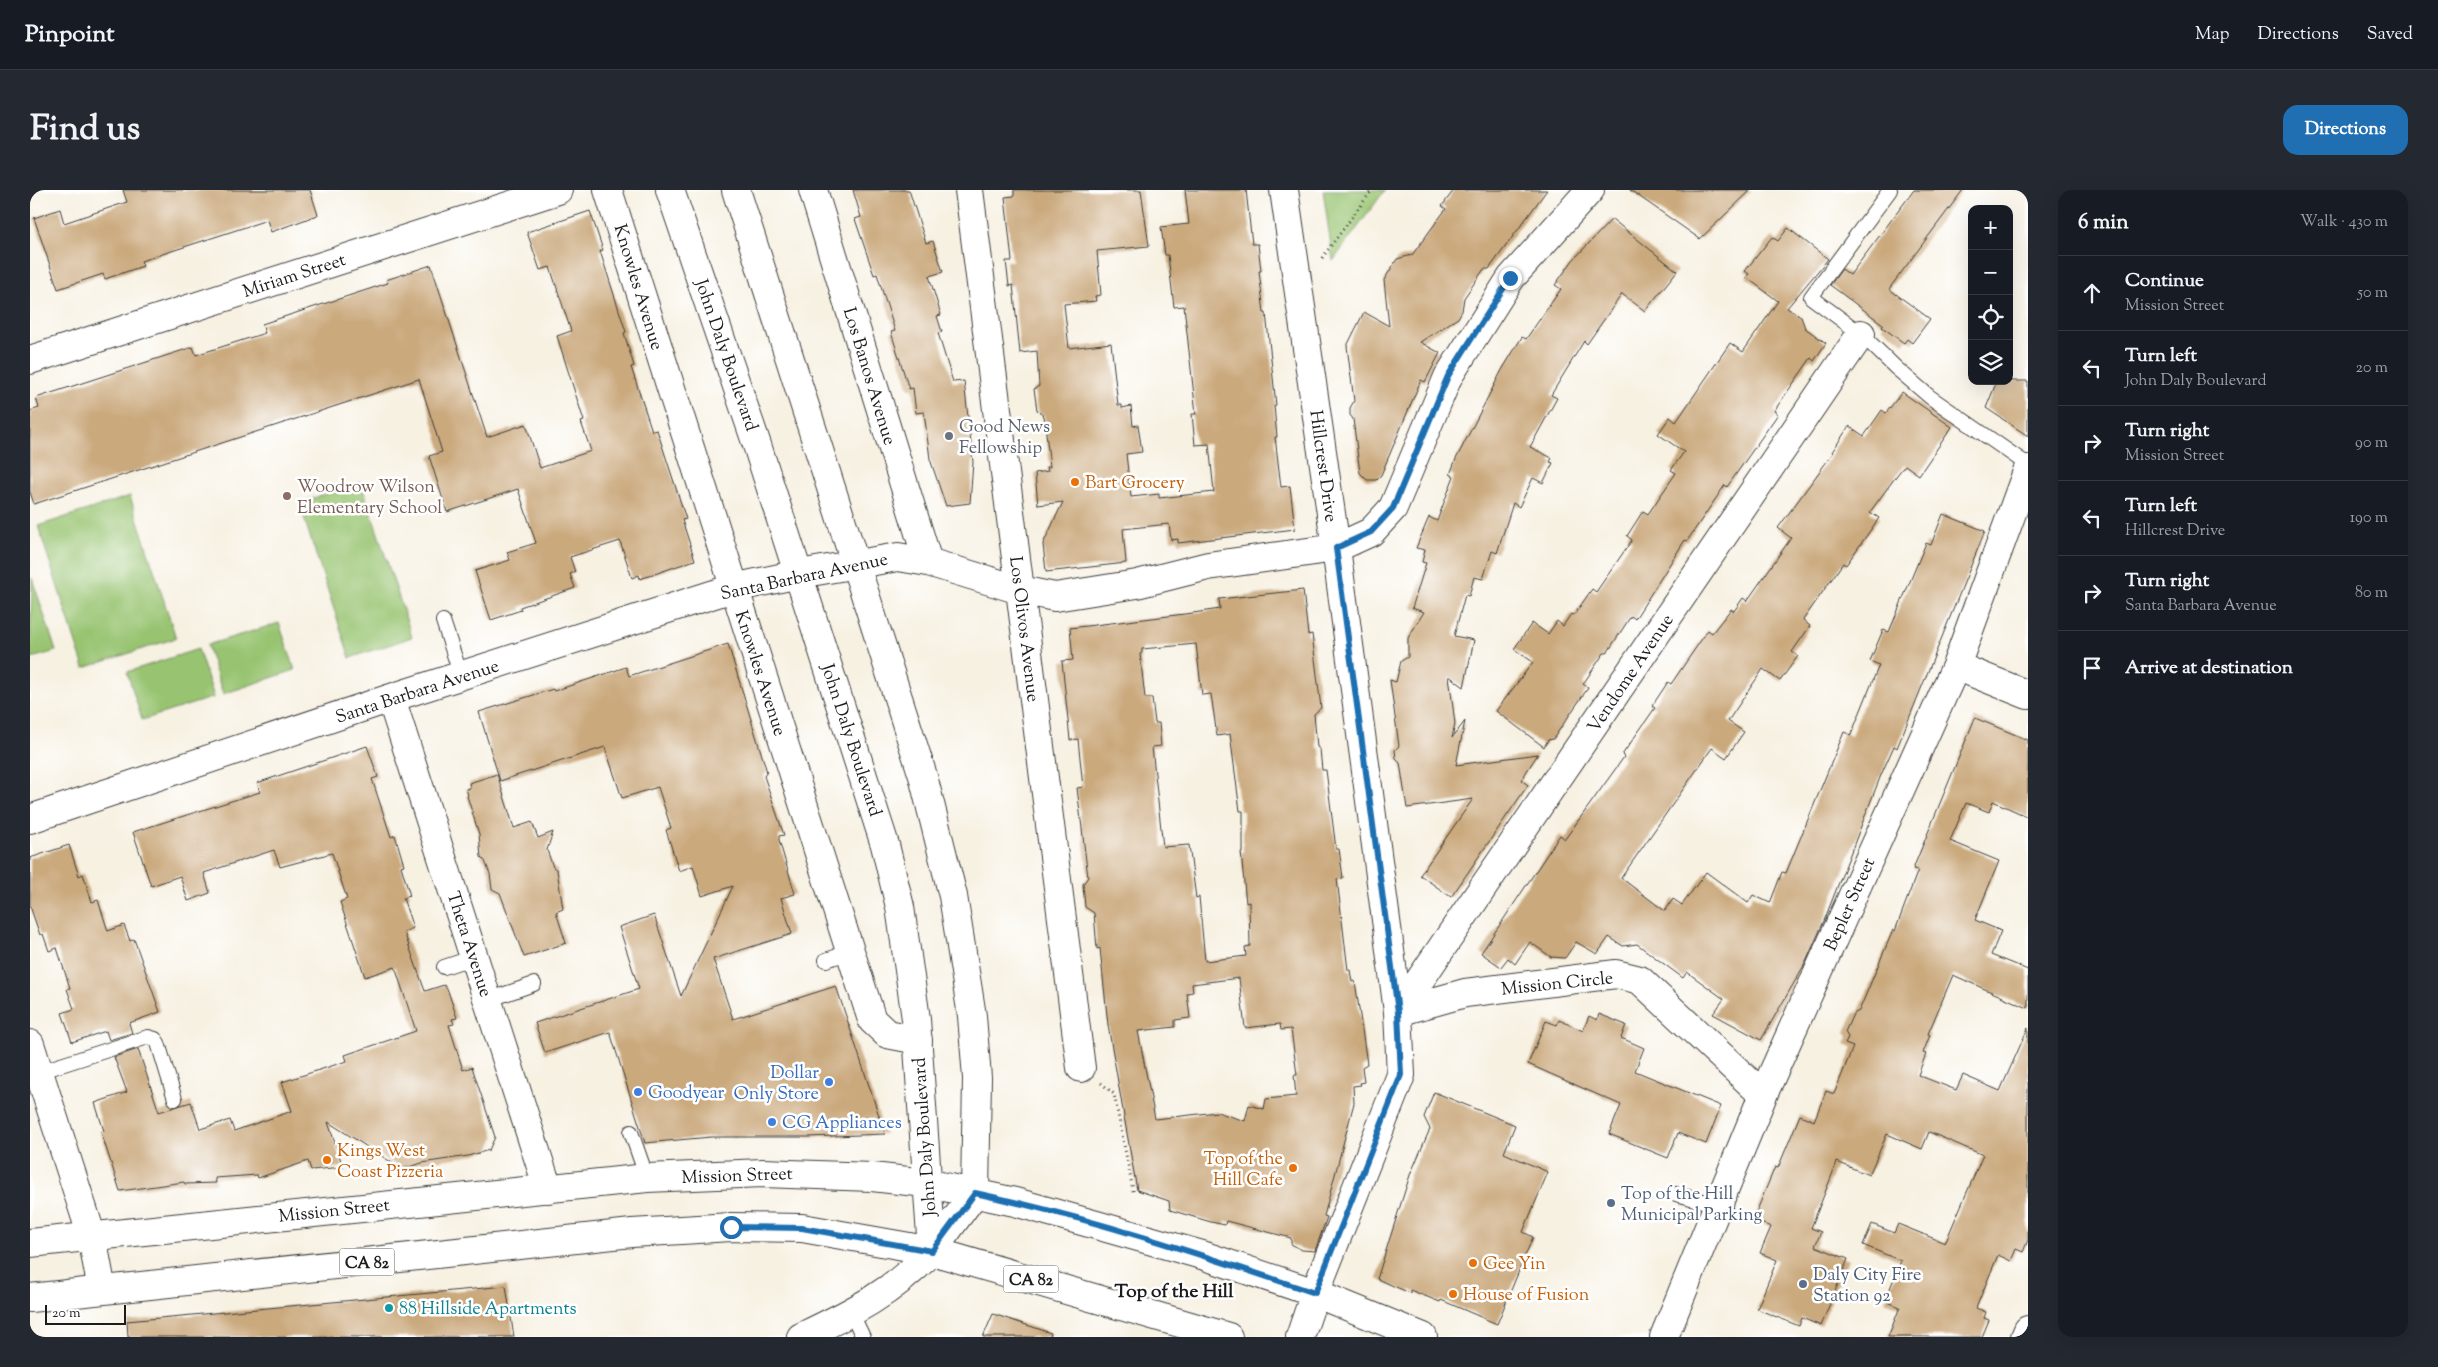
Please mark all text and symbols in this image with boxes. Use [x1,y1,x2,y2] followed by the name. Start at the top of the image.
[25,18,114,52] text: Pinpoint
[2195,22,2230,48] text: Map
[2258,22,2339,48] text: Directions
[2367,22,2413,48] text: Saved
[30,105,140,156] text: Find us
[2283,105,2408,155] button: Directions
[1968,205,2013,385] map controls
[1968,205,2013,250] button: +
[2078,208,2129,238] text: 6 min
[2300,211,2388,234] text: Walk · 430 m
[606,221,669,354] street label: Knowles Avenue
[240,248,349,306] street label: Miriam Street
[1968,250,2013,295] button: −
[1499,267,1522,290] route end
[2125,268,2204,295] text: Continue
[687,275,763,435] street label: John Daly Boulevard
[2078,279,2106,307] icon: ahead
[2357,282,2388,305] text: 50 m
[1968,295,2013,340] button: locate
[2125,295,2224,318] text: Mission Street
[835,305,901,449] street label: Los Banos Avenue
[1968,340,2013,385] button: layers
[2125,343,2197,370] text: Turn left
[2078,354,2106,382] icon: left
[2355,357,2388,380] text: 20 m
[2125,370,2266,393] text: John Daly Boulevard
[1301,409,1343,524] street label: Hillcrest Drive
[959,415,1050,462] place label: Good News Fellowship
[2125,418,2209,445] text: Turn right
[2078,429,2106,457] icon: right
[943,430,955,442] marker: Good News Fellowship
[2355,432,2388,455] text: 90 m
[2125,445,2224,468] text: Mission Street
[1085,471,1185,497] place label: Bart Grocery
[297,475,442,522] place label: Woodrow Wilson Elementary School
[1069,476,1081,488] marker: Bart Grocery
[281,490,293,502] marker: Woodrow Wilson Elementary School
[2125,493,2197,520] text: Turn left
[2078,504,2106,532] icon: left
[2350,507,2388,530] text: 190 m
[2125,520,2225,543] text: Hillcrest Drive
[718,548,891,608] street label: Santa Barbara Avenue
[1001,555,1045,704] street label: Los Olivos Avenue
[2125,568,2209,595] text: Turn right
[2078,579,2106,607] icon: right
[2355,582,2388,605] text: 80 m
[2125,595,2277,618] text: Santa Barbara Avenue
[727,608,792,740] street label: Knowles Avenue
[1582,609,1681,739] street label: Vendome Avenue
[332,654,503,732] street label: Santa Barbara Avenue
[2078,654,2106,682] icon: arrive
[2125,655,2293,682] text: Arrive at destination
[813,660,887,820] street label: John Daly Boulevard
[1819,854,1883,956] street label: Bepler Street
[439,888,497,1001] street label: Theta Avenue
[1500,966,1614,1004] street label: Mission Circle
[907,1057,945,1218] street label: John Daly Boulevard
[734,1061,819,1108] place label: Dollar Only Store
[823,1076,835,1088] marker: Dollar Only Store
[648,1081,724,1107] place label: Goodyear
[632,1086,644,1098] marker: Goodyear
[782,1111,902,1137] place label: CG Appliances
[766,1116,778,1128] marker: CG Appliances
[337,1139,443,1186] place label: Kings West Coast Pizzeria
[1204,1147,1283,1194] place label: Top of the Hill Cafe
[321,1154,333,1166] marker: Kings West Coast Pizzeria
[681,1162,793,1192] street label: Mission Street
[1287,1162,1299,1174] marker: Top of the Hill Cafe
[1621,1182,1763,1229] place label: Top of the Hill Municipal Parking
[277,1193,391,1231] street label: Mission Street
[1605,1197,1617,1209] marker: Top of the Hill Municipal Parking
[720,1216,743,1239] route start
[340,1248,394,1276] road number: CA 82
[1483,1252,1546,1278] place label: Gee Yin
[1467,1257,1479,1269] marker: Gee Yin
[1813,1263,1921,1310] place label: Daly City Fire Station 92
[1004,1266,1058,1292] road number: CA 82
[1797,1278,1809,1290] marker: Daly City Fire Station 92
[1115,1279,1234,1306] district label: Top of the Hill
[1463,1283,1590,1309] place label: House of Fusion
[1447,1288,1459,1300] marker: House of Fusion
[399,1297,577,1323] place label: 88 Hillside Apartments
[45,1302,126,1325] scale bar
[383,1302,395,1314] marker: 88 Hillside Apartments
[52,1304,81,1324] text: 20 m

